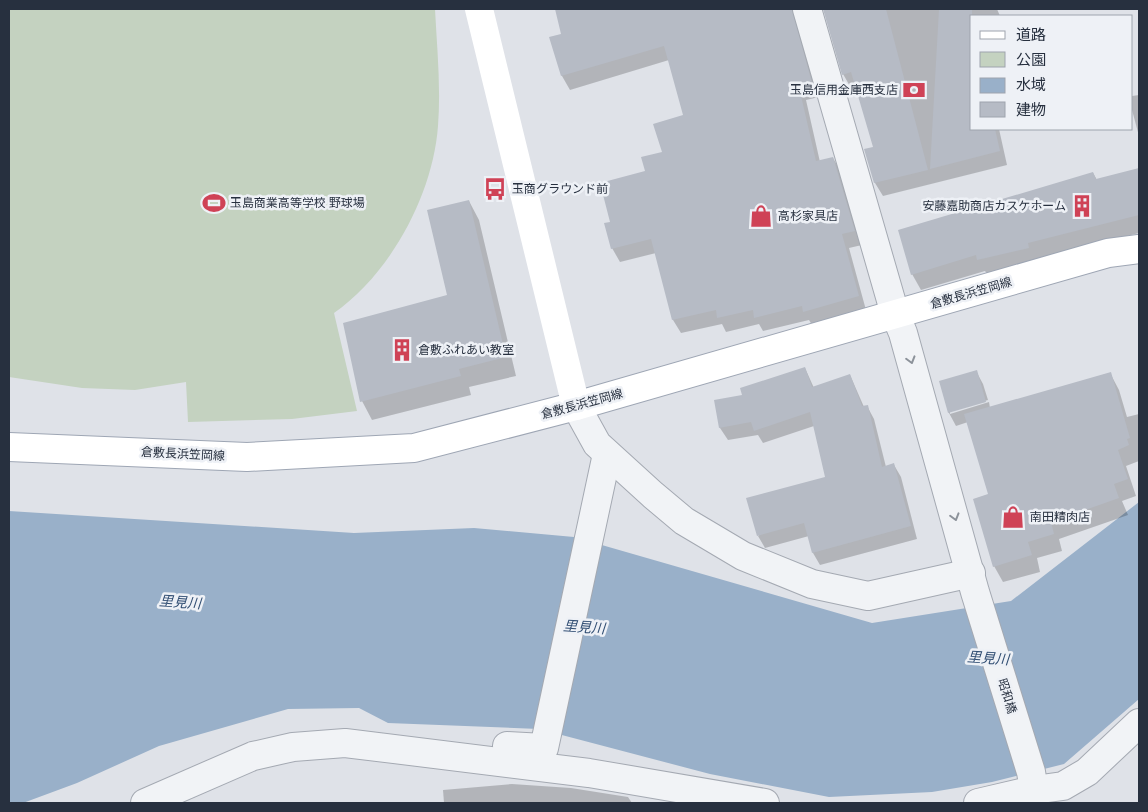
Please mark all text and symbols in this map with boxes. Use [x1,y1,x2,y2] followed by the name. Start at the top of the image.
[970,15,1133,130] legend
[1016,26,1046,44] text: 道路
[1016,51,1046,69] text: 公園
[1016,76,1046,94] text: 水域
[901,77,927,103] bank icon: 玉島信用金庫西支店
[790,83,898,97] place label: 玉島信用金庫西支店
[1016,101,1046,119] text: 建物
[482,176,508,202] bus stop icon: 玉商グラウンド前
[512,182,608,196] place label: 玉商グラウンド前
[201,190,227,216] sports icon: 玉島商業高等学校 野球場
[1069,193,1095,219] building icon: 安藤嘉助商店カスケホーム
[230,196,365,210] place label: 玉島商業高等学校 野球場
[922,199,1066,213] place label: 安藤嘉助商店カスケホーム
[748,203,774,229] shop icon: 高杉家具店
[778,209,838,223] place label: 高杉家具店
[929,275,1013,311] street label: 倉敷長浜笠岡線
[389,337,415,363] building icon: 倉敷ふれあい教室
[418,343,514,357] place label: 倉敷ふれあい教室
[905,356,915,364] one-way arrow
[540,386,624,422] street label: 倉敷長浜笠岡線
[141,445,225,463] street label: 倉敷長浜笠岡線
[1000,504,1026,530] shop icon: 南田精肉店
[1030,510,1090,524] place label: 南田精肉店
[950,512,960,520] one-way arrow
[158,593,204,612] water label: 里見川
[562,618,608,637] water label: 里見川
[966,649,1012,668] water label: 里見川
[995,677,1019,715] street label: 昭和橋

